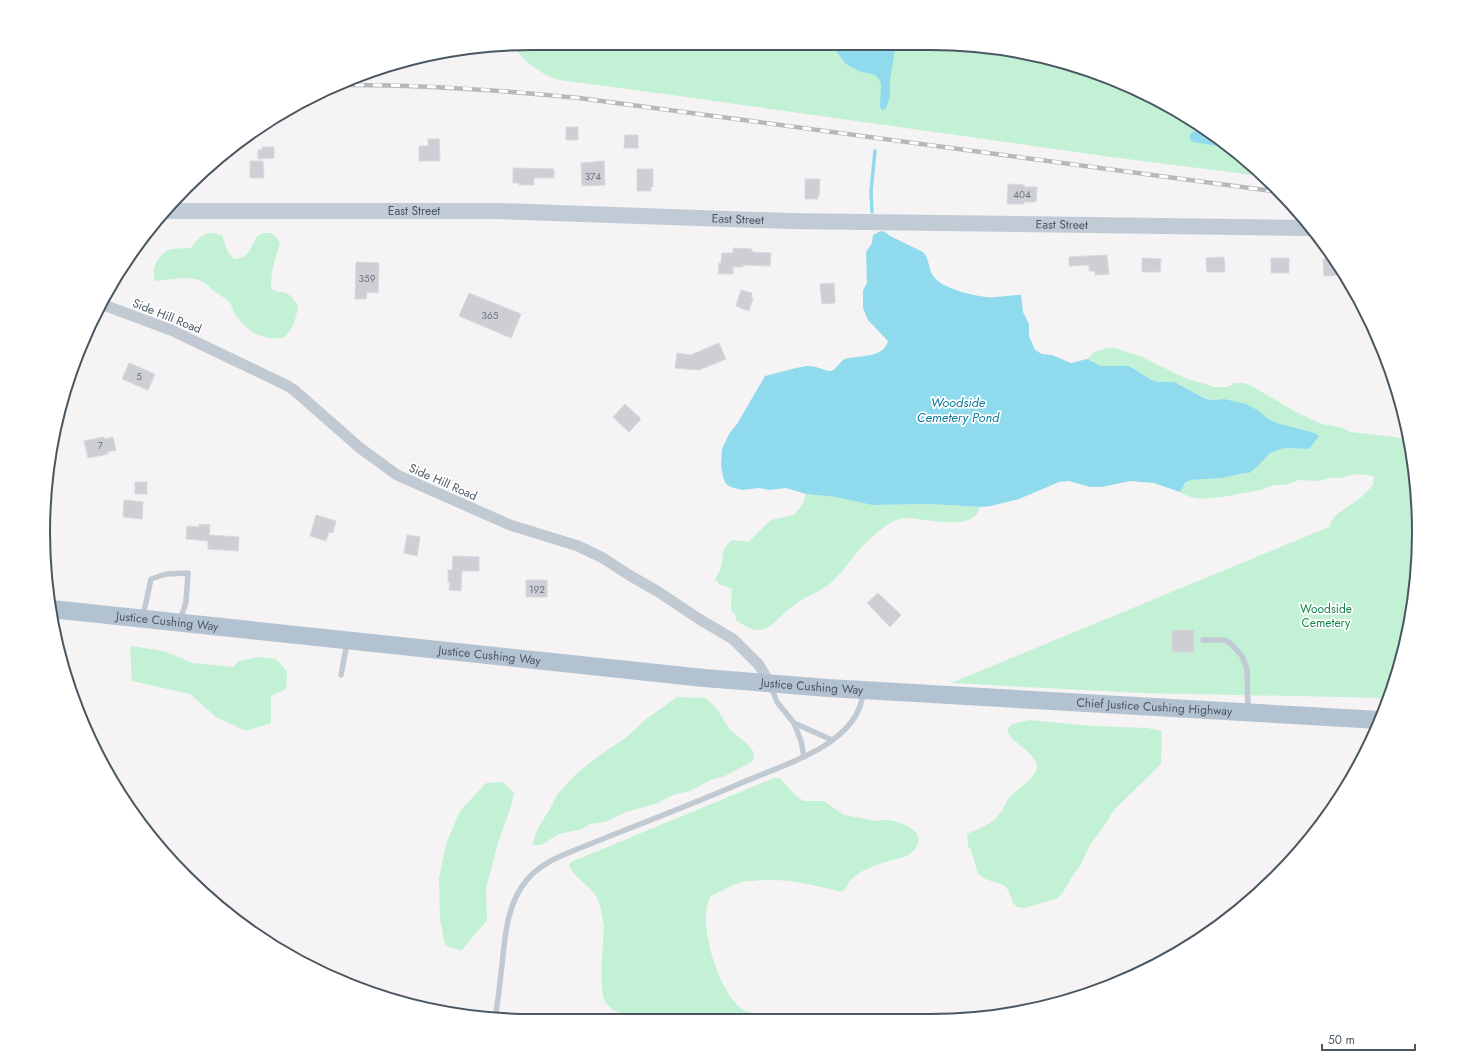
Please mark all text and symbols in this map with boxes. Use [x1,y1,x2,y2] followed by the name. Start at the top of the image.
[585,169,601,184] house number: 374
[1013,187,1031,202] house number: 404
[388,202,440,220] street label: East Street
[711,209,764,229] street label: East Street
[1035,215,1088,234] street label: East Street
[359,271,376,286] house number: 359
[130,294,204,338] street label: Side Hill Road
[482,308,499,323] house number: 365
[136,369,142,384] house number: 5
[917,393,1000,427] water label: Woodside Cemetery Pond
[97,438,103,453] house number: 7
[406,459,480,505] street label: Side Hill Road
[529,582,545,597] house number: 192
[1300,600,1352,632] park label: Woodside Cemetery
[113,607,220,636] street label: Justice Cushing Way
[435,641,542,670] street label: Justice Cushing Way
[758,673,865,699] street label: Justice Cushing Way
[1076,693,1234,721] street label: Chief Justice Cushing Highway
[1322,1026,1415,1052] scale bar
[1328,1031,1355,1049] text: 50 m

